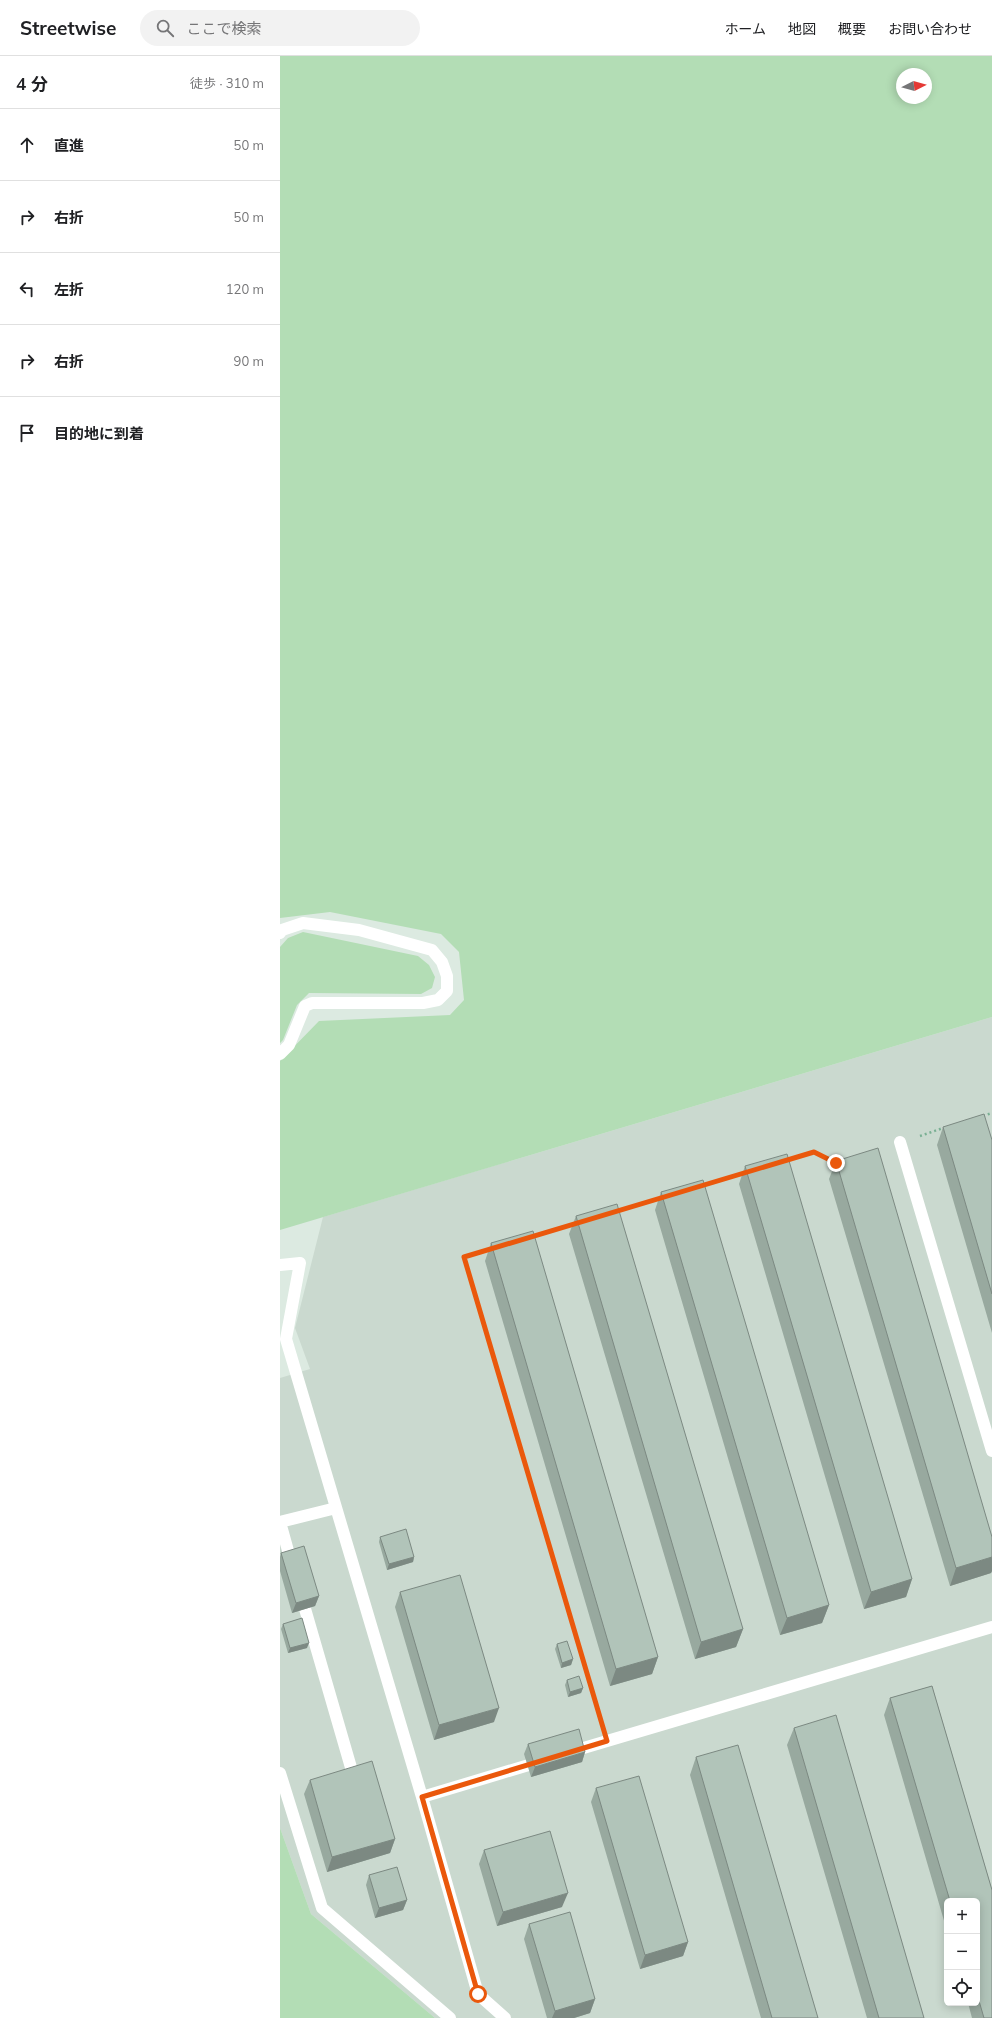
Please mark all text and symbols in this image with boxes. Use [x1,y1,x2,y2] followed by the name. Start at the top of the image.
[140,10,420,46] search box
[20,16,116,40] text: Streetwise
[154,17,176,39] icon: search
[186,19,262,38] text: ここで検索
[724,20,766,38] text: ホーム
[788,20,816,38] text: 地図
[838,20,866,38] text: 概要
[888,20,972,38] text: お問い合わせ
[896,68,932,104] north arrow
[16,73,48,94] text: 4 分
[190,75,264,91] text: 徒歩 · 310 m
[16,134,38,156] icon: ahead
[54,136,84,155] text: 直進
[234,137,264,153] text: 50 m
[16,206,38,228] icon: right
[54,208,84,227] text: 右折
[234,209,264,225] text: 50 m
[16,278,38,300] icon: left
[54,280,84,299] text: 左折
[226,281,264,297] text: 120 m
[16,350,38,372] icon: right
[54,352,84,371] text: 右折
[234,353,264,369] text: 90 m
[16,422,38,444] icon: arrive
[54,424,144,443] text: 目的地に到着
[827,1154,845,1172] route end
[944,1898,980,2006] map controls
[944,1898,980,1934] button: +
[944,1934,980,1970] button: −
[944,1970,980,2006] button: locate
[469,1985,487,2003] route start

